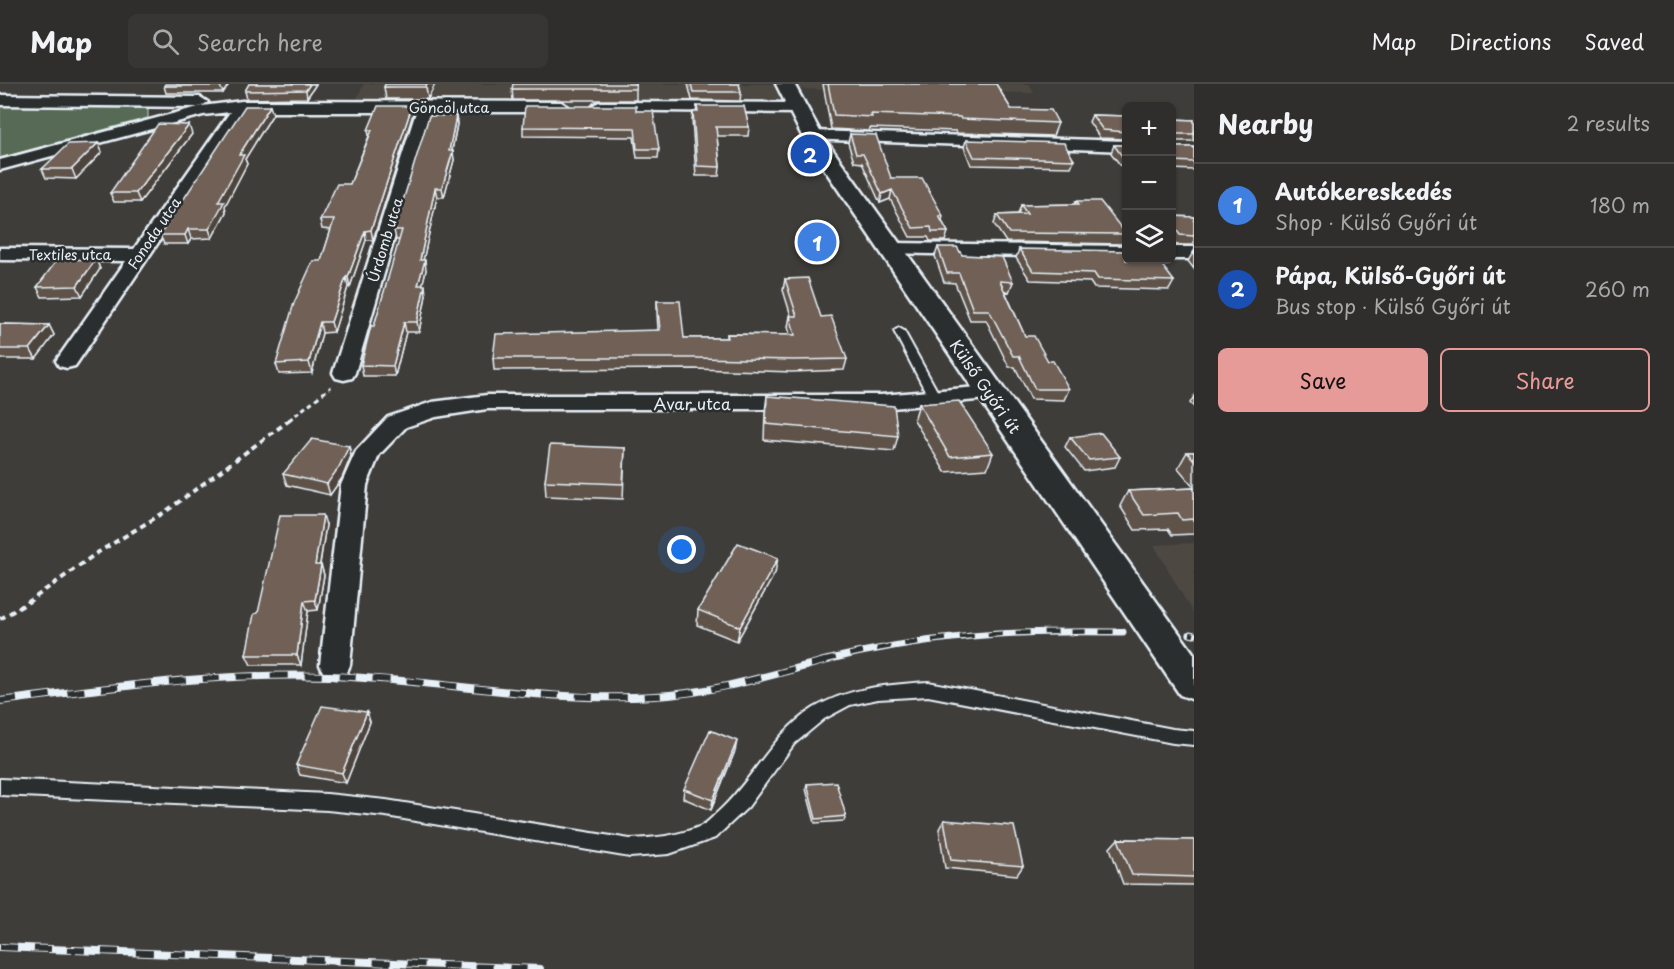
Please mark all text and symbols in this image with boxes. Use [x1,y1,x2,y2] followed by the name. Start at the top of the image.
[128,14,548,68] search box
[30,20,92,63] text: Map
[149,25,182,58] icon: search
[197,25,323,58] text: Search here
[1371,25,1416,57] text: Map
[1449,25,1551,57] text: Directions
[1584,25,1644,57] text: Saved
[409,97,490,118] street label: Göncöl utca
[1122,102,1176,264] map controls
[1122,102,1176,156] button: +
[1218,104,1313,143] text: Nearby
[1567,108,1650,138] text: 2 results
[790,132,830,176] pin: 2
[1122,156,1176,210] button: −
[1275,174,1452,207] text: Autókereskedés
[1233,190,1242,220] text: 1
[1590,190,1650,220] text: 180 m
[122,193,186,273] street label: Fonoda utca
[362,195,408,285] street label: Úrdomb utca
[1275,207,1477,237] text: Shop · Külső Győri út
[1122,210,1176,264] button: layers
[798,220,836,264] pin: 1
[29,244,112,265] street label: Textiles utca
[1275,258,1506,291] text: Pápa, Külső-Győri út
[1230,274,1245,304] text: 2
[1585,274,1650,304] text: 260 m
[1275,291,1511,321] text: Bus stop · Külső Győri út
[945,334,1028,438] street label: Külső Győri út
[1218,348,1428,412] button: Save
[1440,348,1650,412] button: Share
[654,391,731,415] street label: Avar utca
[667,535,696,564] your location

